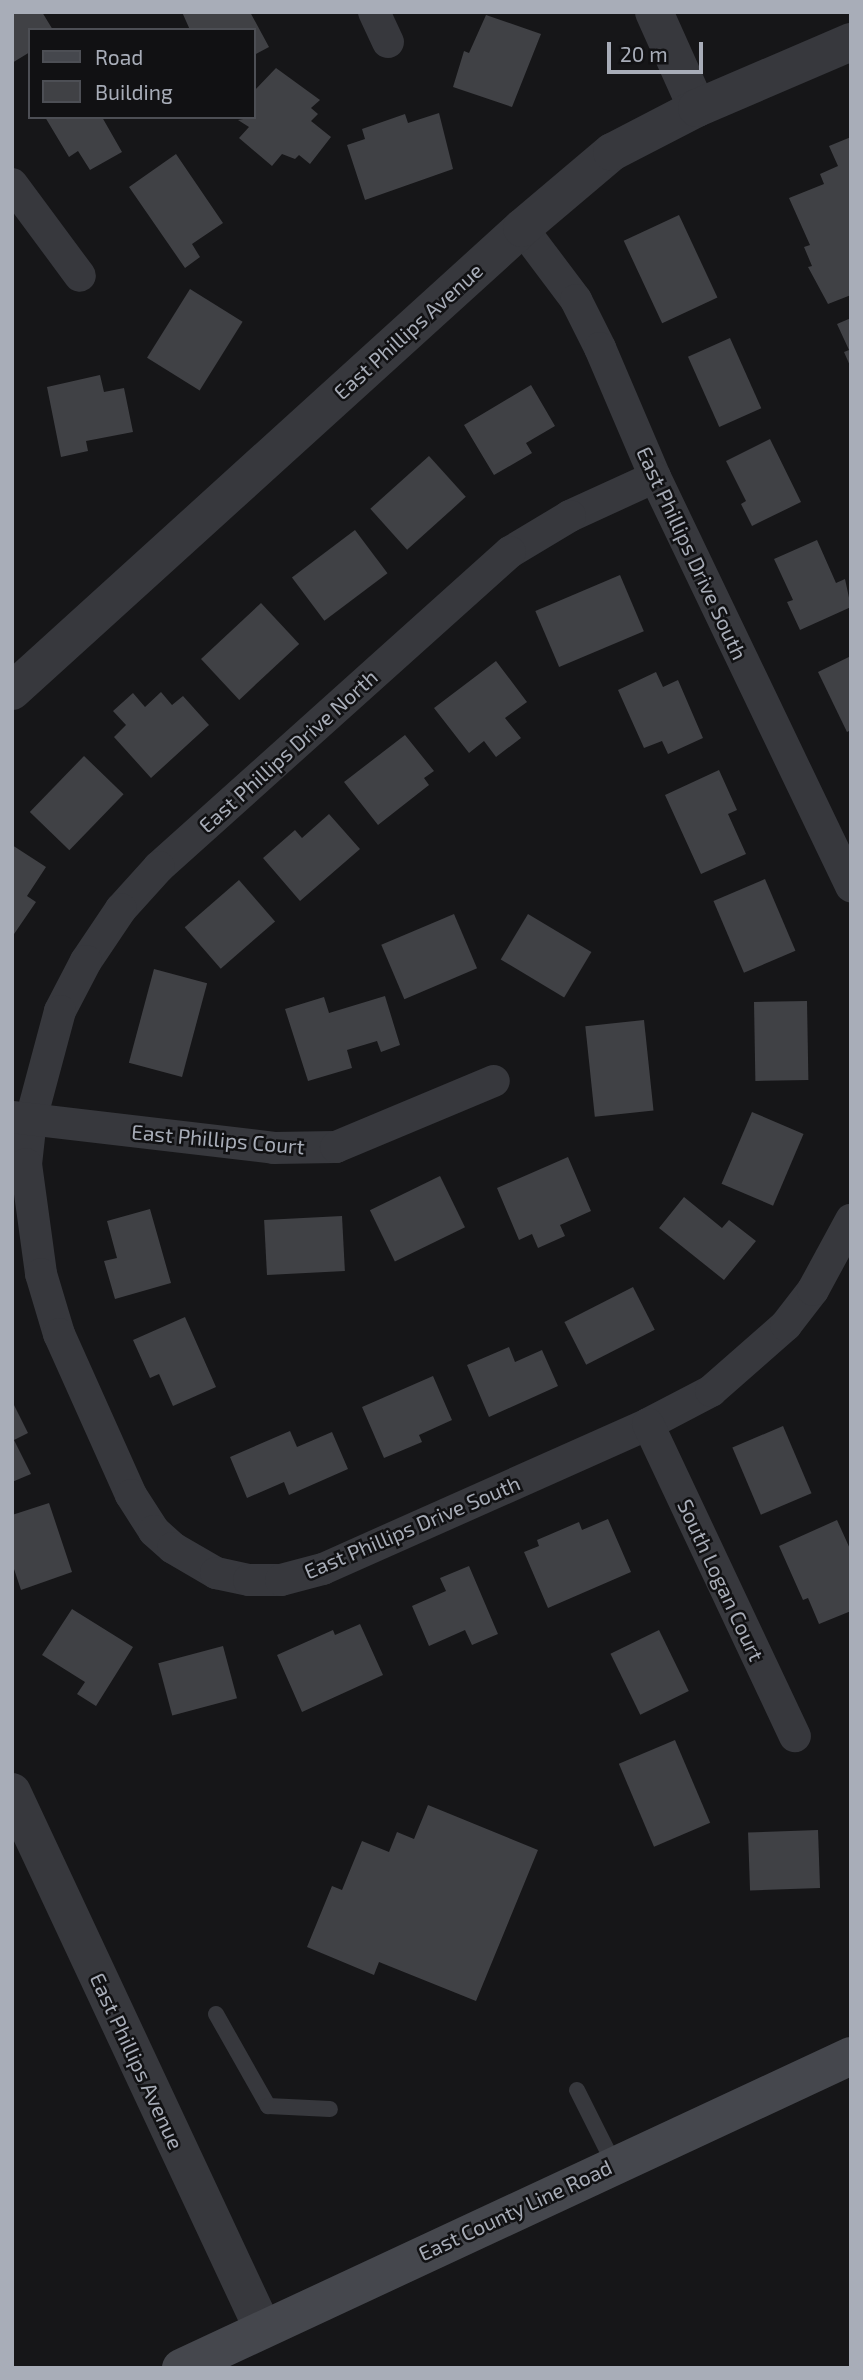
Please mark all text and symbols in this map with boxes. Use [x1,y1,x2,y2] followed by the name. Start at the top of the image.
[28,28,256,119] legend
[611,28,707,72] scale bar
[620,41,668,66] text: 20 m
[95,44,143,69] text: Road
[95,79,173,104] text: Building
[328,257,488,405] street label: East Phillips Avenue
[632,443,752,663] street label: East Phillips Drive South
[194,664,382,838] street label: East Phillips Drive North
[130,1119,306,1159] street label: East Phillips Court
[300,1470,524,1584] street label: East Phillips Drive South
[672,1495,770,1665] street label: South Logan Court
[85,1969,189,2153] street label: East Phillips Avenue
[414,2154,616,2266] street label: East County Line Road

